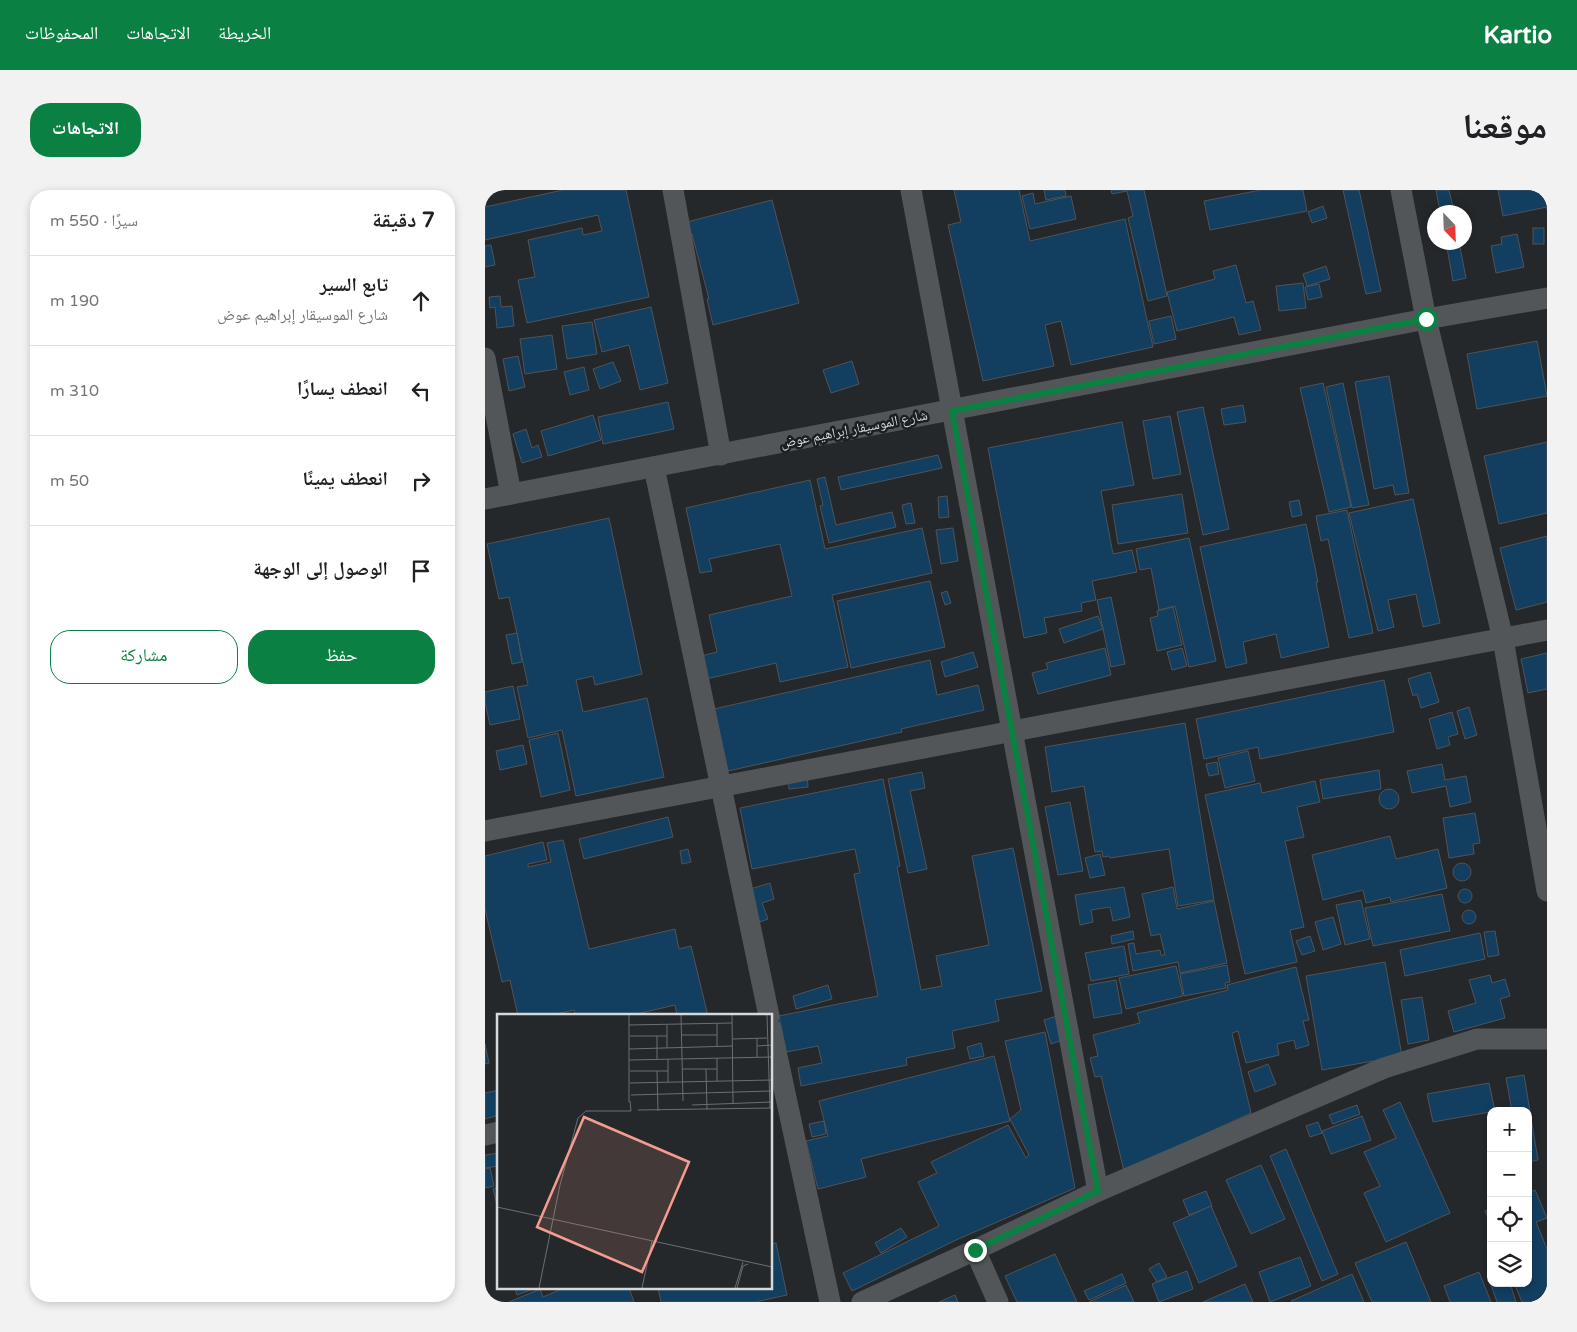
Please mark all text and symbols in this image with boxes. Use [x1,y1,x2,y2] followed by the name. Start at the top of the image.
[1484,21,1552,50] text: Kartio
[25,22,98,44] text: المحفوظات
[126,22,190,44] text: الاتجاهات
[218,22,271,44] text: الخريطة
[30,103,141,157] button: الاتجاهات
[1462,106,1547,148] text: موقعنا
[1427,205,1472,250] north arrow
[372,208,435,233] text: 7 دقيقة
[50,211,138,231] text: سيرًا · 550 m
[320,274,388,296] text: تابع السير
[407,287,435,315] icon: ahead
[50,291,99,311] text: 190 m
[217,305,388,325] text: شارع الموسيقار إبراهيم عوض
[1415,308,1438,331] route start
[407,377,435,405] icon: left
[297,378,388,400] text: انعطف يسارًا
[50,381,99,401] text: 310 m
[779,406,929,453] street label: شارع الموسيقار إبراهيم عوض
[407,467,435,495] icon: right
[302,468,388,490] text: انعطف يمينًا
[50,471,89,491] text: 50 m
[407,557,435,585] icon: arrive
[253,558,388,580] text: الوصول إلى الوجهة
[50,630,238,684] button: مشاركة
[248,630,435,684] button: حفظ
[497,1014,773,1290] inset map
[1487,1107,1532,1287] map controls
[1487,1107,1532,1152] button: +
[1487,1152,1532,1197] button: −
[1487,1197,1532,1242] button: locate
[964,1239,987,1262] route end
[1487,1242,1532,1287] button: layers

